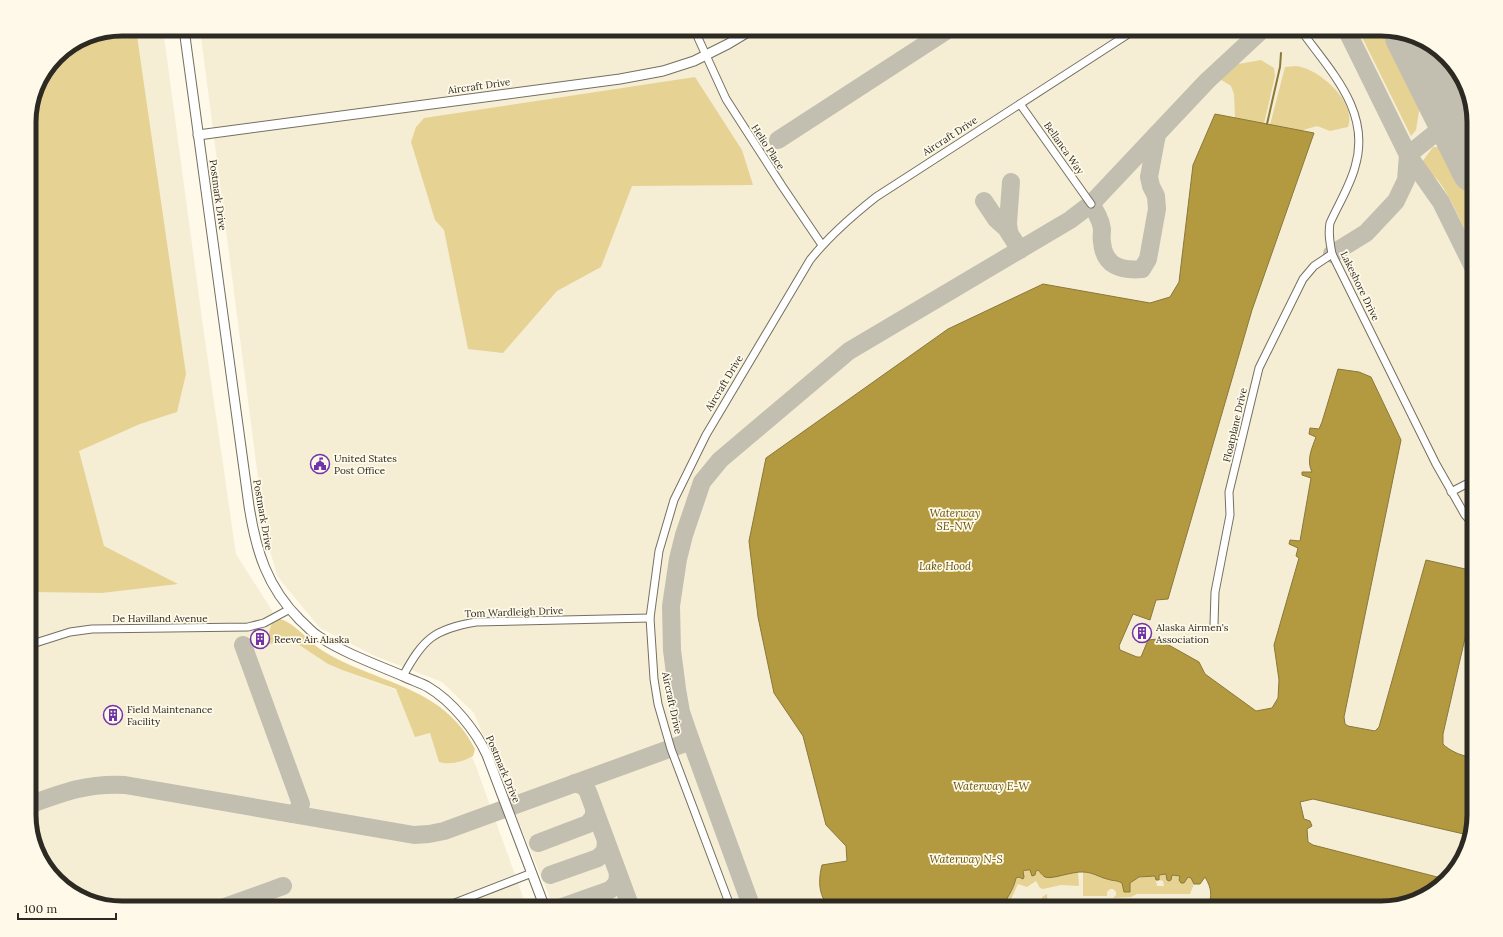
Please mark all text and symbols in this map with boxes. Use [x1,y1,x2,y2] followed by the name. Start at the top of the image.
[446,75,512,97] street label: Aircraft Drive
[919,113,980,159] street label: Aircraft Drive
[1041,119,1087,177] street label: Bellanca Way
[748,122,788,173] street label: Helio Place
[207,159,230,232] street label: Postmark Drive
[1338,249,1383,323] street label: Lakeshore Drive
[702,352,746,414] street label: Aircraft Drive
[1220,386,1250,463] street label: Floatplane Drive
[334,452,397,477] place label: United States Post Office
[309,453,331,475] public building icon: United States Post Office
[250,479,276,552] street label: Postmark Drive
[929,506,981,533] water label: Waterway SE-NW
[919,559,972,573] water label: Lake Hood
[464,604,564,620] street label: Tom Wardleigh Drive
[112,612,208,625] street label: De Havilland Avenue
[1155,621,1229,646] place label: Alaska Airmen's Association
[1131,622,1153,644] building icon: Alaska Airmen's Association
[249,628,271,650] building icon: Reeve Air Alaska
[274,633,349,646] place label: Reeve Air Alaska
[659,670,685,736] street label: Aircraft Drive
[127,703,213,728] place label: Field Maintenance Facility
[102,704,124,726] building icon: Field Maintenance Facility
[483,733,523,805] street label: Postmark Drive
[953,779,1030,793] water label: Waterway E-W
[929,852,1003,866] water label: Waterway N-S
[18,895,116,921] scale bar
[24,901,57,916] text: 100 m

